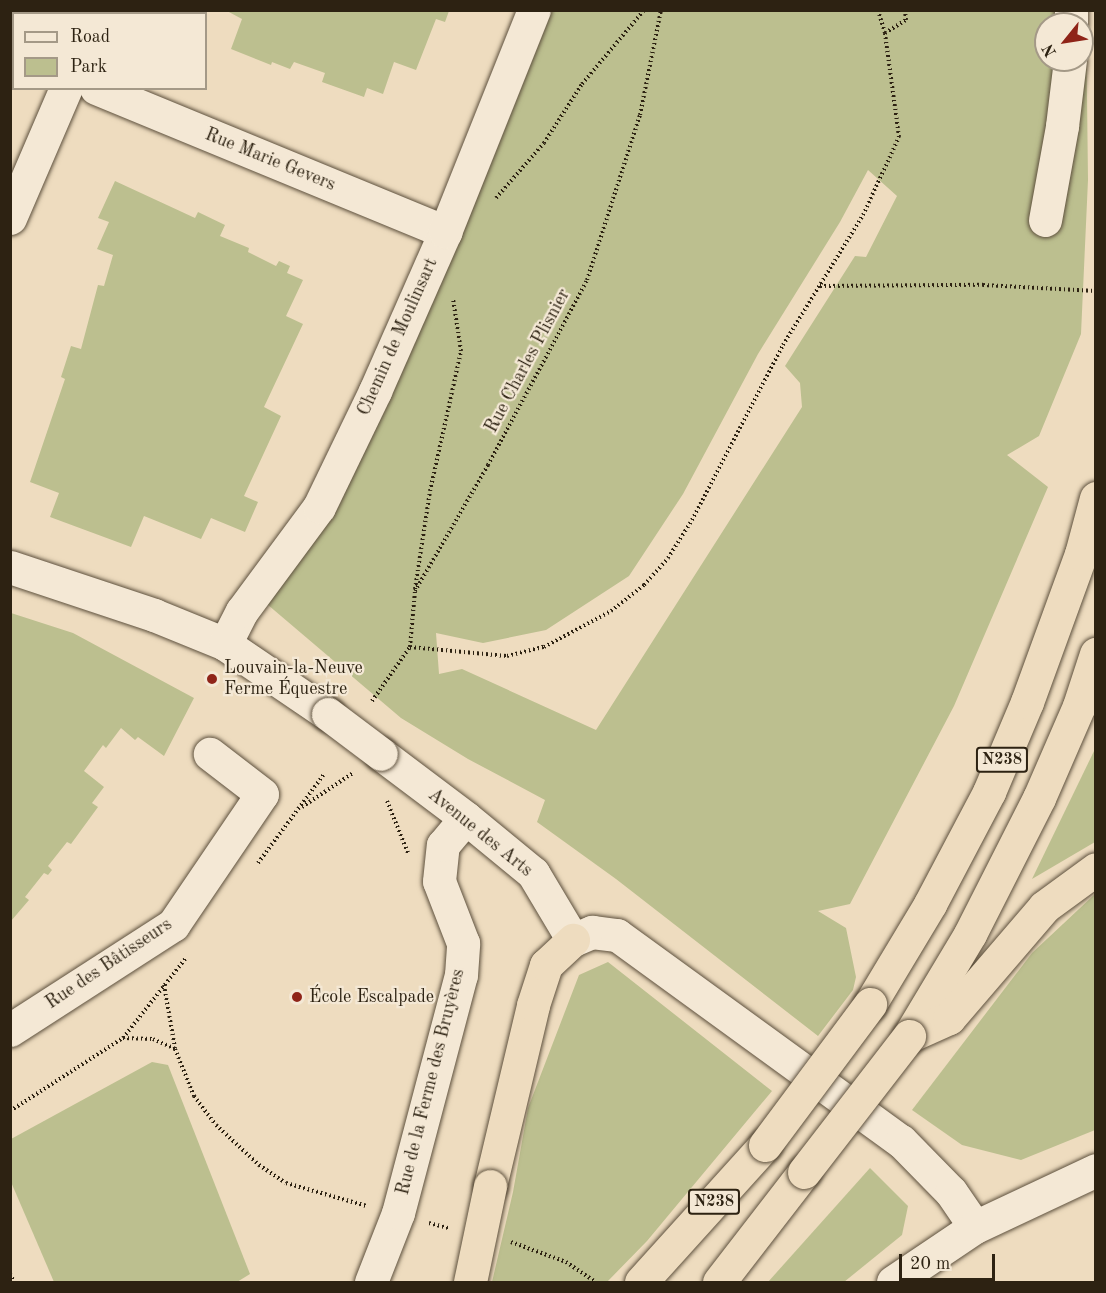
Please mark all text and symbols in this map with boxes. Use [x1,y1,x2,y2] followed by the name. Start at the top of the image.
[12,12,207,90] legend
[1034,12,1094,72] north arrow
[70,28,110,46] text: Road
[1040,41,1060,59] text: N
[70,58,107,76] text: Park
[202,124,338,196] street label: Rue Marie Gevers
[354,255,442,419] street label: Chemin de Moulinsart
[481,285,575,437] street label: Rue Charles Plisnier
[224,658,363,700] place label: Louvain-la-Neuve Ferme Équestre
[205,672,219,686] marker: Louvain-la-Neuve Ferme Équestre
[975,747,1029,773] road number: N238
[423,784,537,882] street label: Avenue des Arts
[42,914,176,1014] street label: Rue des Bâtisseurs
[392,967,470,1197] street label: Rue de la Ferme des Bruyères
[309,986,434,1008] place label: École Escalpade
[290,990,304,1004] marker: École Escalpade
[687,1189,741,1215] road number: N238
[902,1242,998,1280] scale bar
[910,1255,950,1273] text: 20 m

